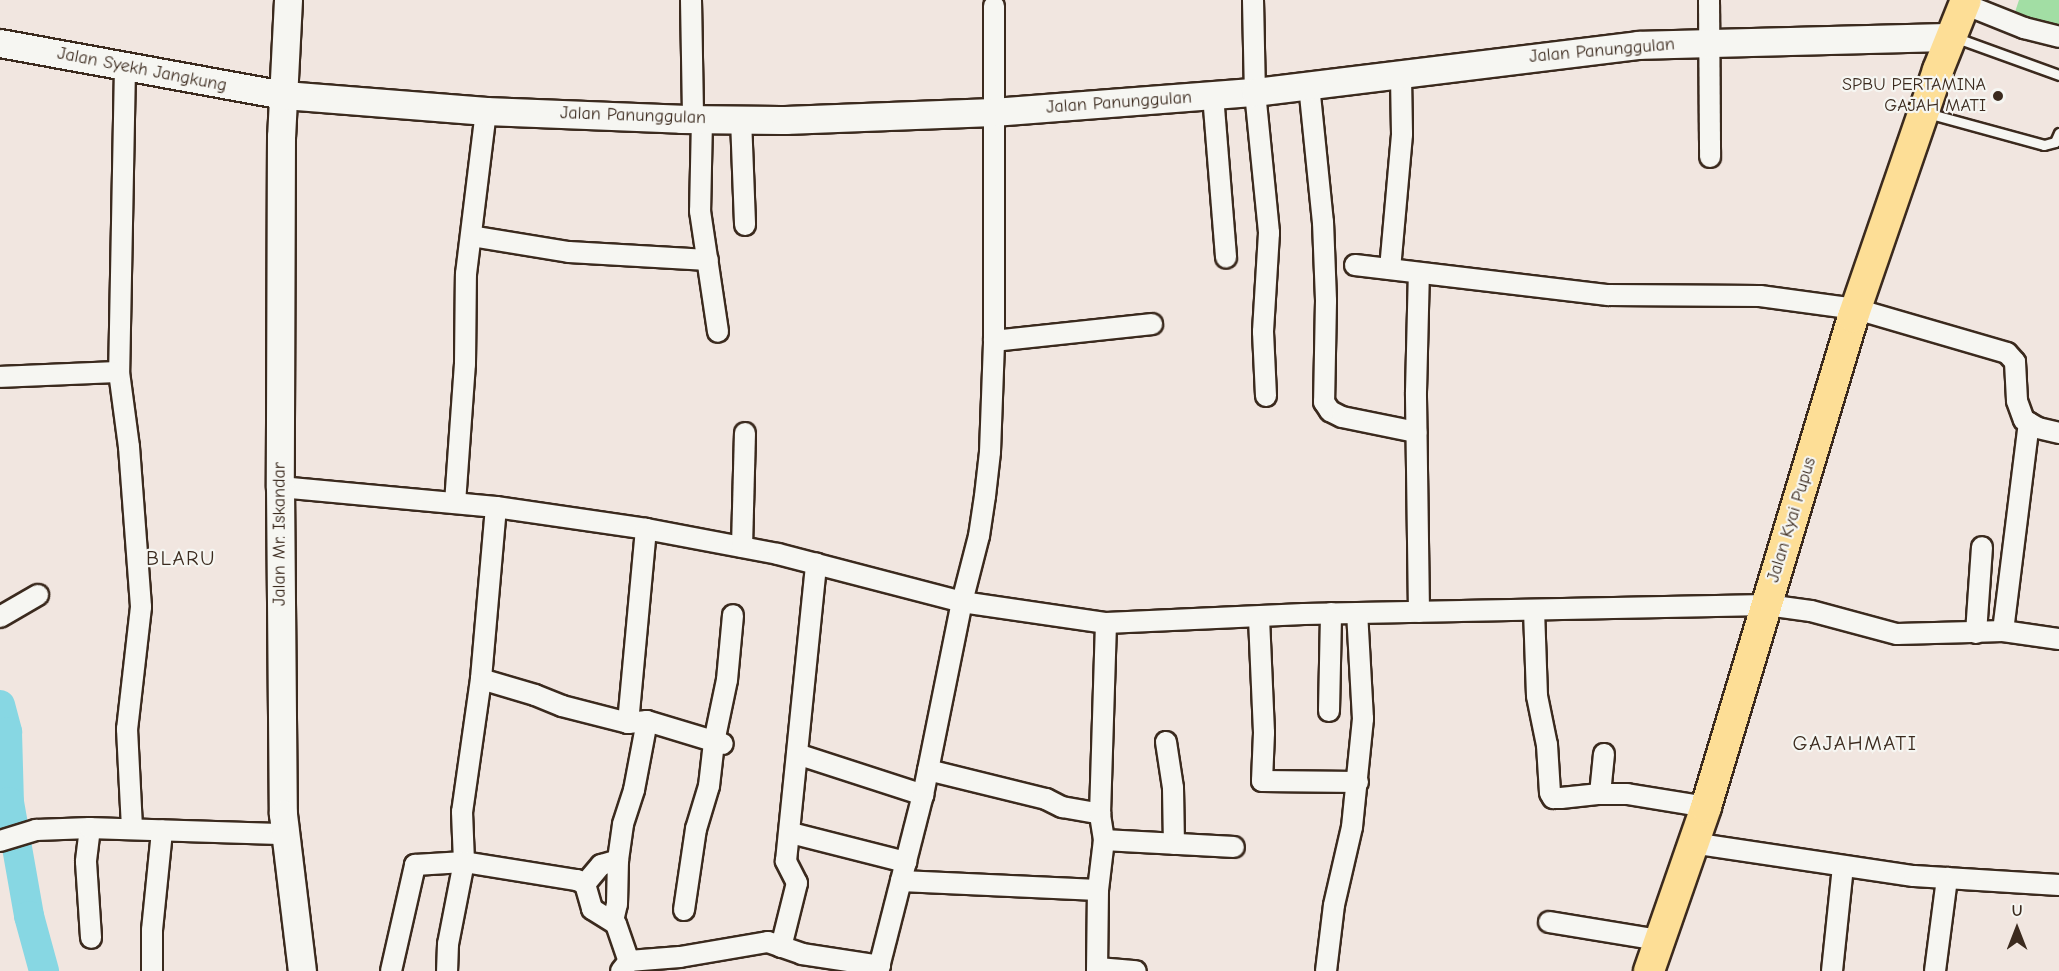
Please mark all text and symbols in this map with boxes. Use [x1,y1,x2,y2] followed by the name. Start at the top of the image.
[1528,34,1676,68] street label: Jalan Panunggulan
[55,43,229,97] street label: Jalan Syekh Jangkung
[1842,75,1986,118] place label: SPBU PERTAMINA GAJAH MATI
[1045,87,1193,119] street label: Jalan Panunggulan
[1991,89,2005,103] marker: SPBU PERTAMINA GAJAH MATI
[560,103,706,129] street label: Jalan Panunggulan
[1763,455,1821,585] street label: Jalan Kyai Pupus
[269,462,291,606] street label: Jalan Mr. Iskandar
[146,545,216,571] district label: BLARU
[1792,730,1918,756] district label: GAJAHMATI
[1987,899,2047,959] north arrow
[2012,902,2022,920] text: U

